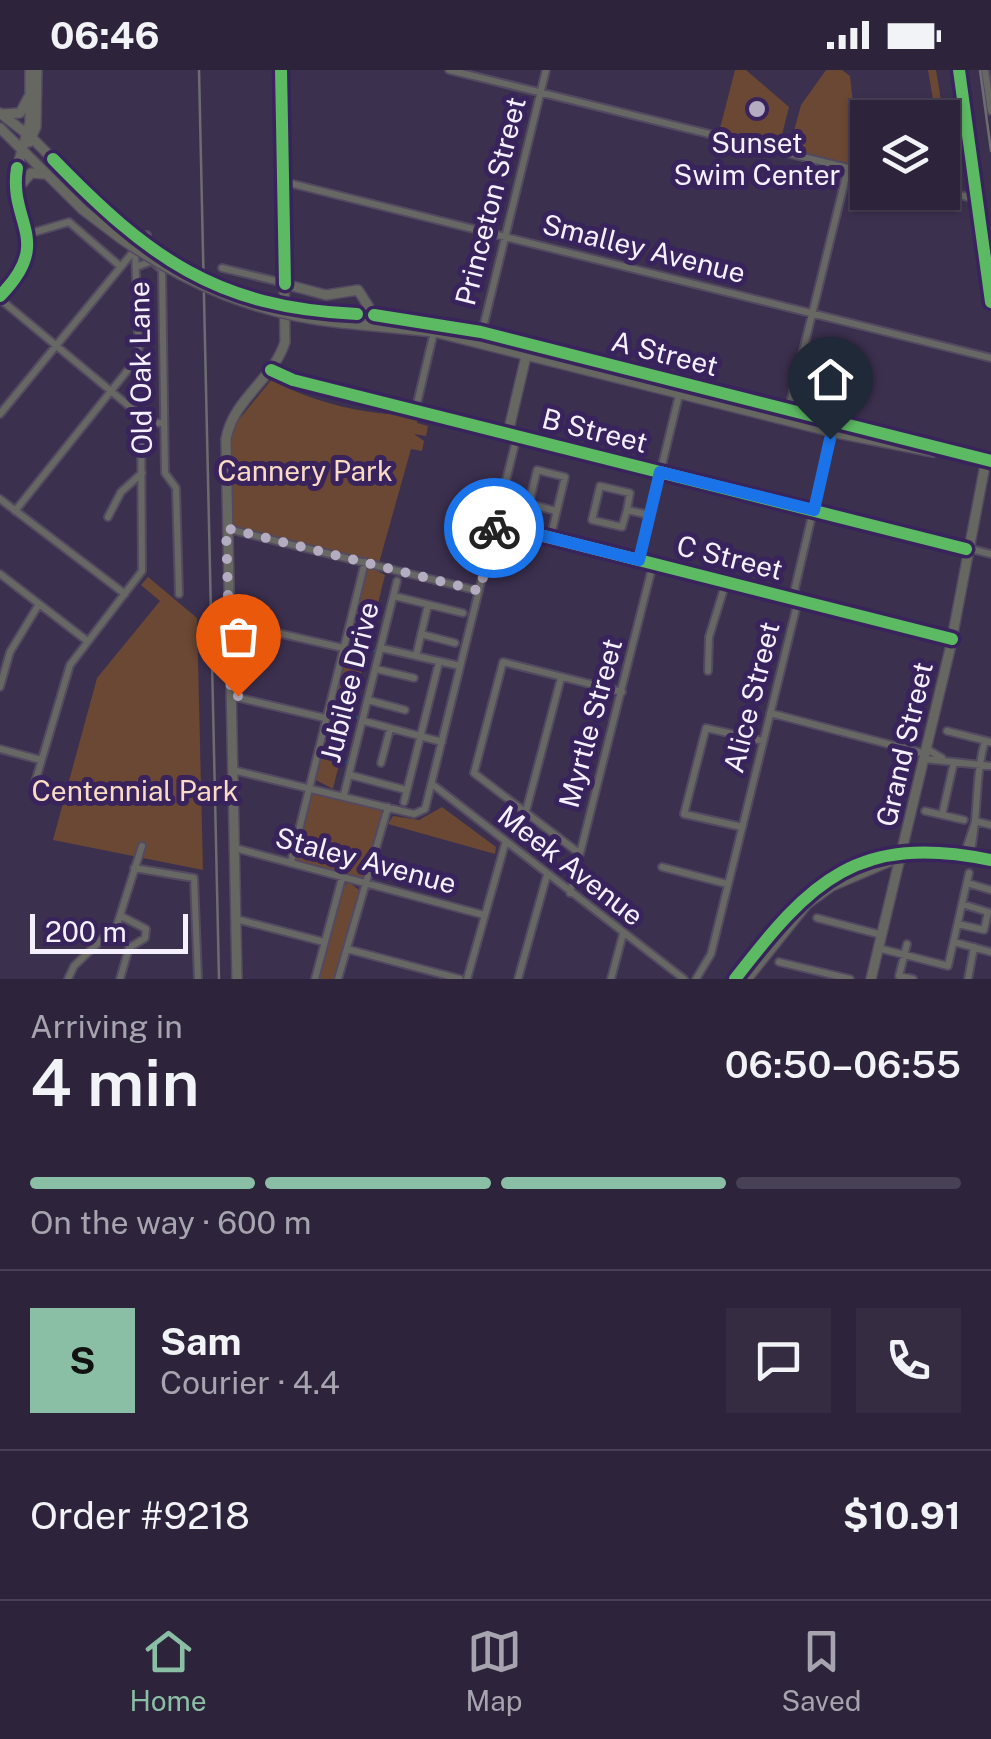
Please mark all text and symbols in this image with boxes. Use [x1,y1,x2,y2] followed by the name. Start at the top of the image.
[50,13,160,58] text: 06:46
[448,93,532,309] street label: Princeton Street
[746,98,768,120] marker: Sunset Swim Center
[850,100,960,210] map controls
[850,100,960,210] button: layers
[674,126,840,191] place label: Sunset Swim Center
[539,207,749,289] street label: Smalley Avenue
[122,281,158,455] street label: Old Oak Lane
[608,324,722,382] street label: A Street
[788,337,873,440] pin
[803,352,858,407] icon: home
[539,401,651,459] street label: B Street
[217,454,393,487] park label: Cannery Park
[444,478,544,578] courier
[467,501,522,556] icon: bike
[674,528,786,586] street label: C Street
[196,594,281,697] pin
[313,598,385,766] street label: Jubilee Drive
[211,609,266,664] icon: bag
[716,618,786,776] street label: Alice Street
[552,635,628,811] street label: Myrtle Street
[869,658,939,830] street label: Grand Street
[32,774,238,807] park label: Centennial Park
[492,798,650,932] street label: Meek Avenue
[272,820,460,900] street label: Staley Avenue
[30,909,188,954] scale bar
[45,915,127,948] text: 200 m
[30,1008,183,1045] text: Arriving in
[725,1042,961,1087] text: 06:50–06:55
[30,1044,199,1121] text: 4 min
[30,1204,311,1241] text: On the way · 600 m
[726,1308,831,1413] button: chat
[856,1308,961,1413] button: phone
[160,1319,242,1364] text: Sam
[69,1338,96,1383] text: S
[160,1364,340,1401] text: Courier · 4.4
[30,1493,250,1538] text: Order #9218
[843,1493,961,1538] text: $10.91
[129,1624,207,1717] tab: Home
[466,1624,522,1717] tab: Map
[781,1624,862,1717] tab: Saved

